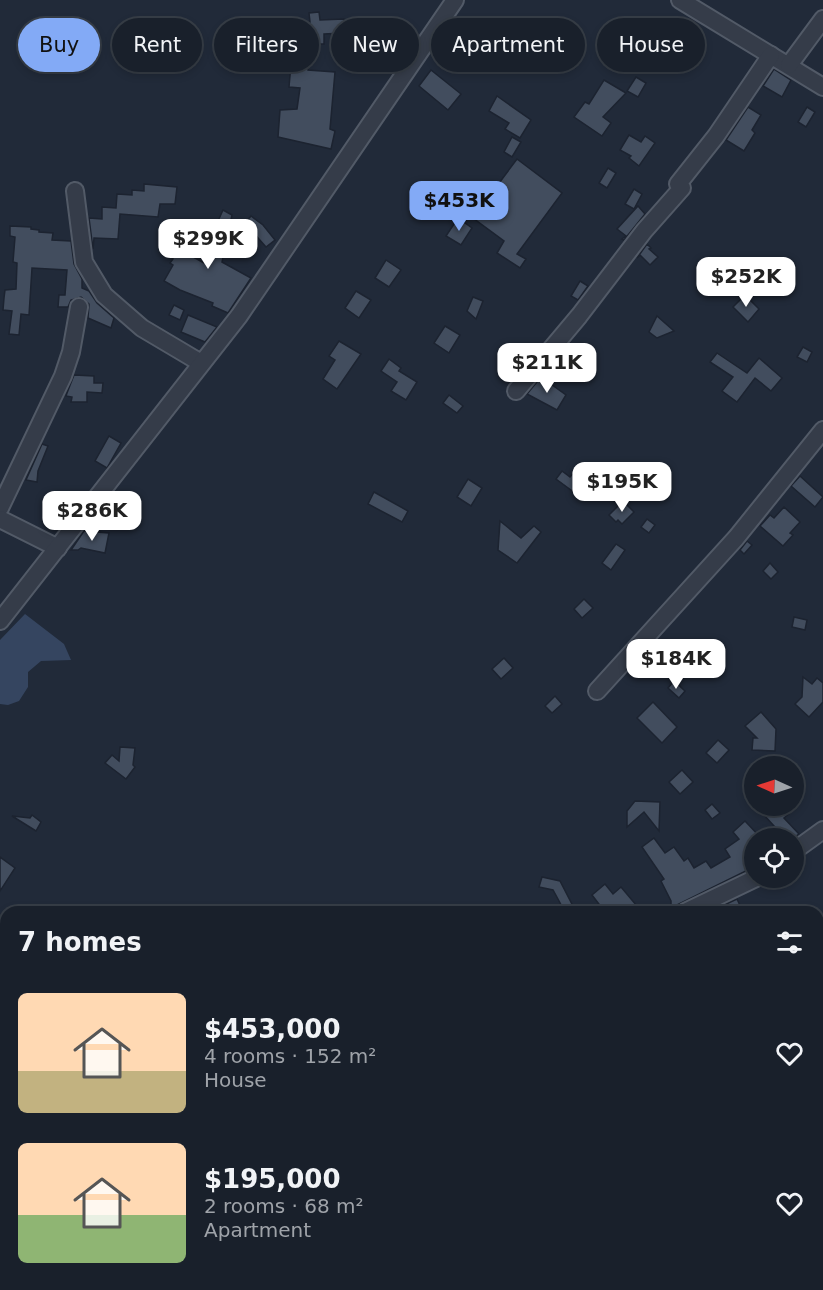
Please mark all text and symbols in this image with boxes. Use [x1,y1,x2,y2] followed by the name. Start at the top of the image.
[18,18,100,72] chip: Buy
[112,18,202,72] chip: Rent
[214,18,319,72] chip: Filters
[331,18,419,72] chip: New
[431,18,585,72] chip: Apartment
[597,18,705,72] chip: House
[417,181,501,232] pin: $453K
[423,188,495,212] text: $453K
[166,219,250,270] pin: $299K
[172,226,244,250] text: $299K
[704,257,788,308] pin: $252K
[710,264,782,288] text: $252K
[505,343,589,394] pin: $211K
[511,350,583,374] text: $211K
[580,462,664,513] pin: $195K
[586,469,658,493] text: $195K
[50,491,134,542] pin: $286K
[56,498,128,522] text: $286K
[634,639,718,690] pin: $184K
[640,646,712,670] text: $184K
[744,756,804,816] north arrow
[744,756,804,888] map controls
[744,828,804,888] button: locate
[773,926,806,959] icon: filters
[18,927,142,957] text: 7 homes
[204,1014,341,1044] text: $453,000
[66,1017,138,1089] icon: home
[773,1037,806,1070] icon: heart
[204,1044,376,1068] text: 4 rooms · 152 m²
[204,1068,267,1092] text: House
[204,1164,341,1194] text: $195,000
[66,1167,138,1239] icon: home
[773,1187,806,1220] icon: heart
[204,1194,364,1218] text: 2 rooms · 68 m²
[204,1218,311,1242] text: Apartment

